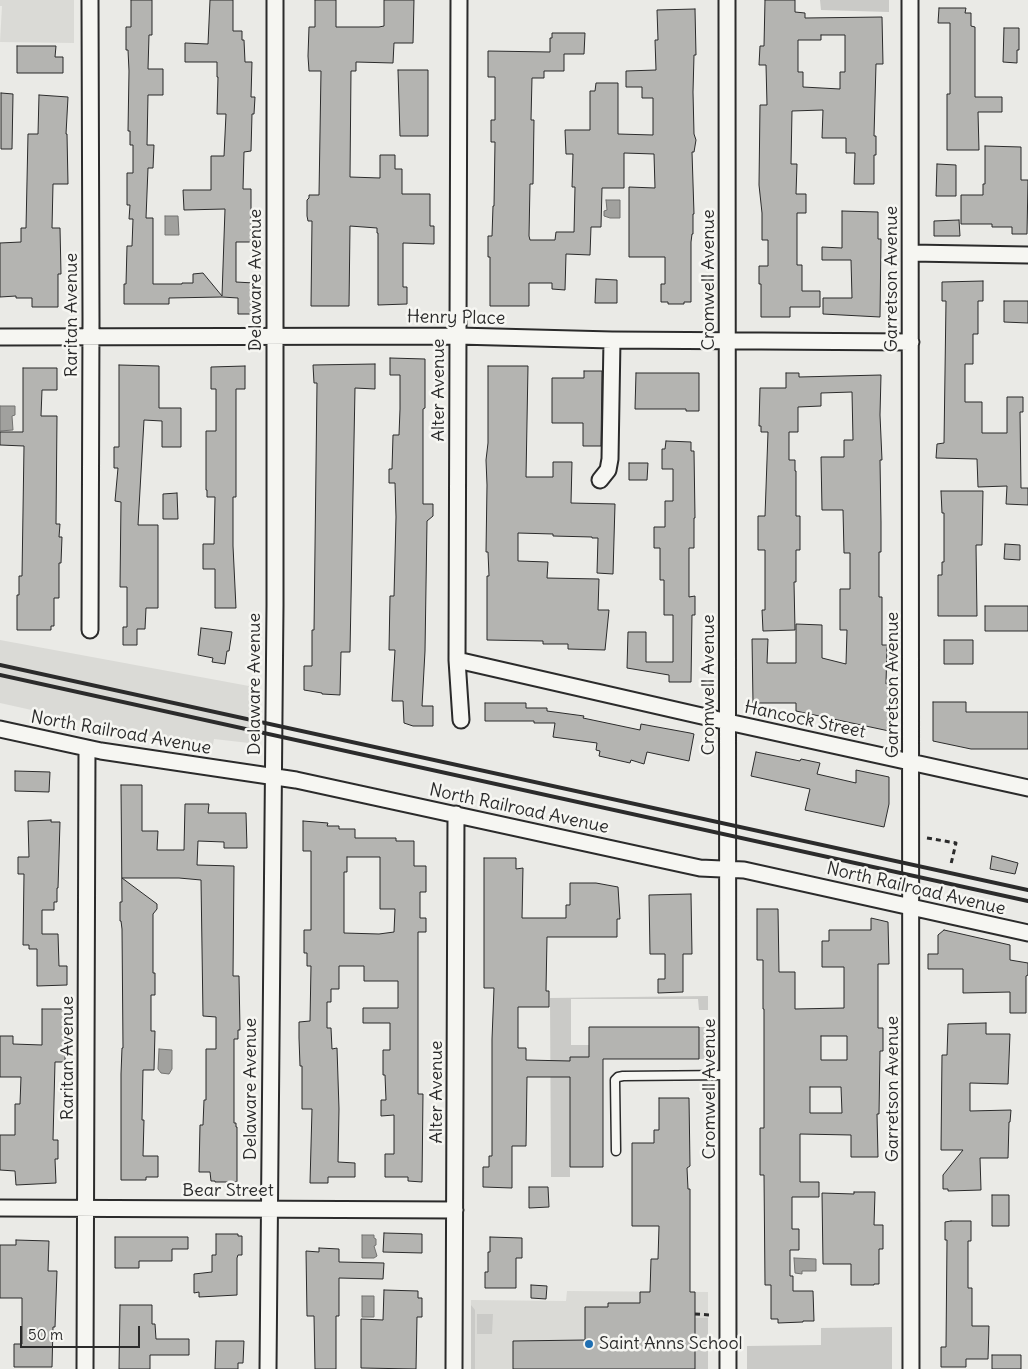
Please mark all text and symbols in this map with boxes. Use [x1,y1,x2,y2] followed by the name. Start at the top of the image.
[881,206,903,352] street label: Garretson Avenue
[245,209,267,351] street label: Delaware Avenue
[698,209,720,351] street label: Cromwell Avenue
[61,253,83,377] street label: Raritan Avenue
[407,306,505,330] street label: Henry Place
[428,338,450,442] street label: Alter Avenue
[882,612,904,758] street label: Garretson Avenue
[244,613,266,755] street label: Delaware Avenue
[698,614,720,756] street label: Cromwell Avenue
[742,697,868,743] street label: Hancock Street
[29,706,213,760] street label: North Railroad Avenue
[427,779,611,839] street label: North Railroad Avenue
[824,858,1008,920] street label: North Railroad Avenue
[57,996,79,1120] street label: Raritan Avenue
[882,1016,904,1162] street label: Garretson Avenue
[240,1018,262,1160] street label: Delaware Avenue
[699,1018,721,1160] street label: Cromwell Avenue
[426,1040,448,1144] street label: Alter Avenue
[182,1180,274,1202] street label: Bear Street
[22,1316,142,1348] scale bar
[28,1325,63,1344] text: 50 m
[599,1333,743,1355] place label: Saint Anns School
[583,1338,595,1350] marker: Saint Anns School

